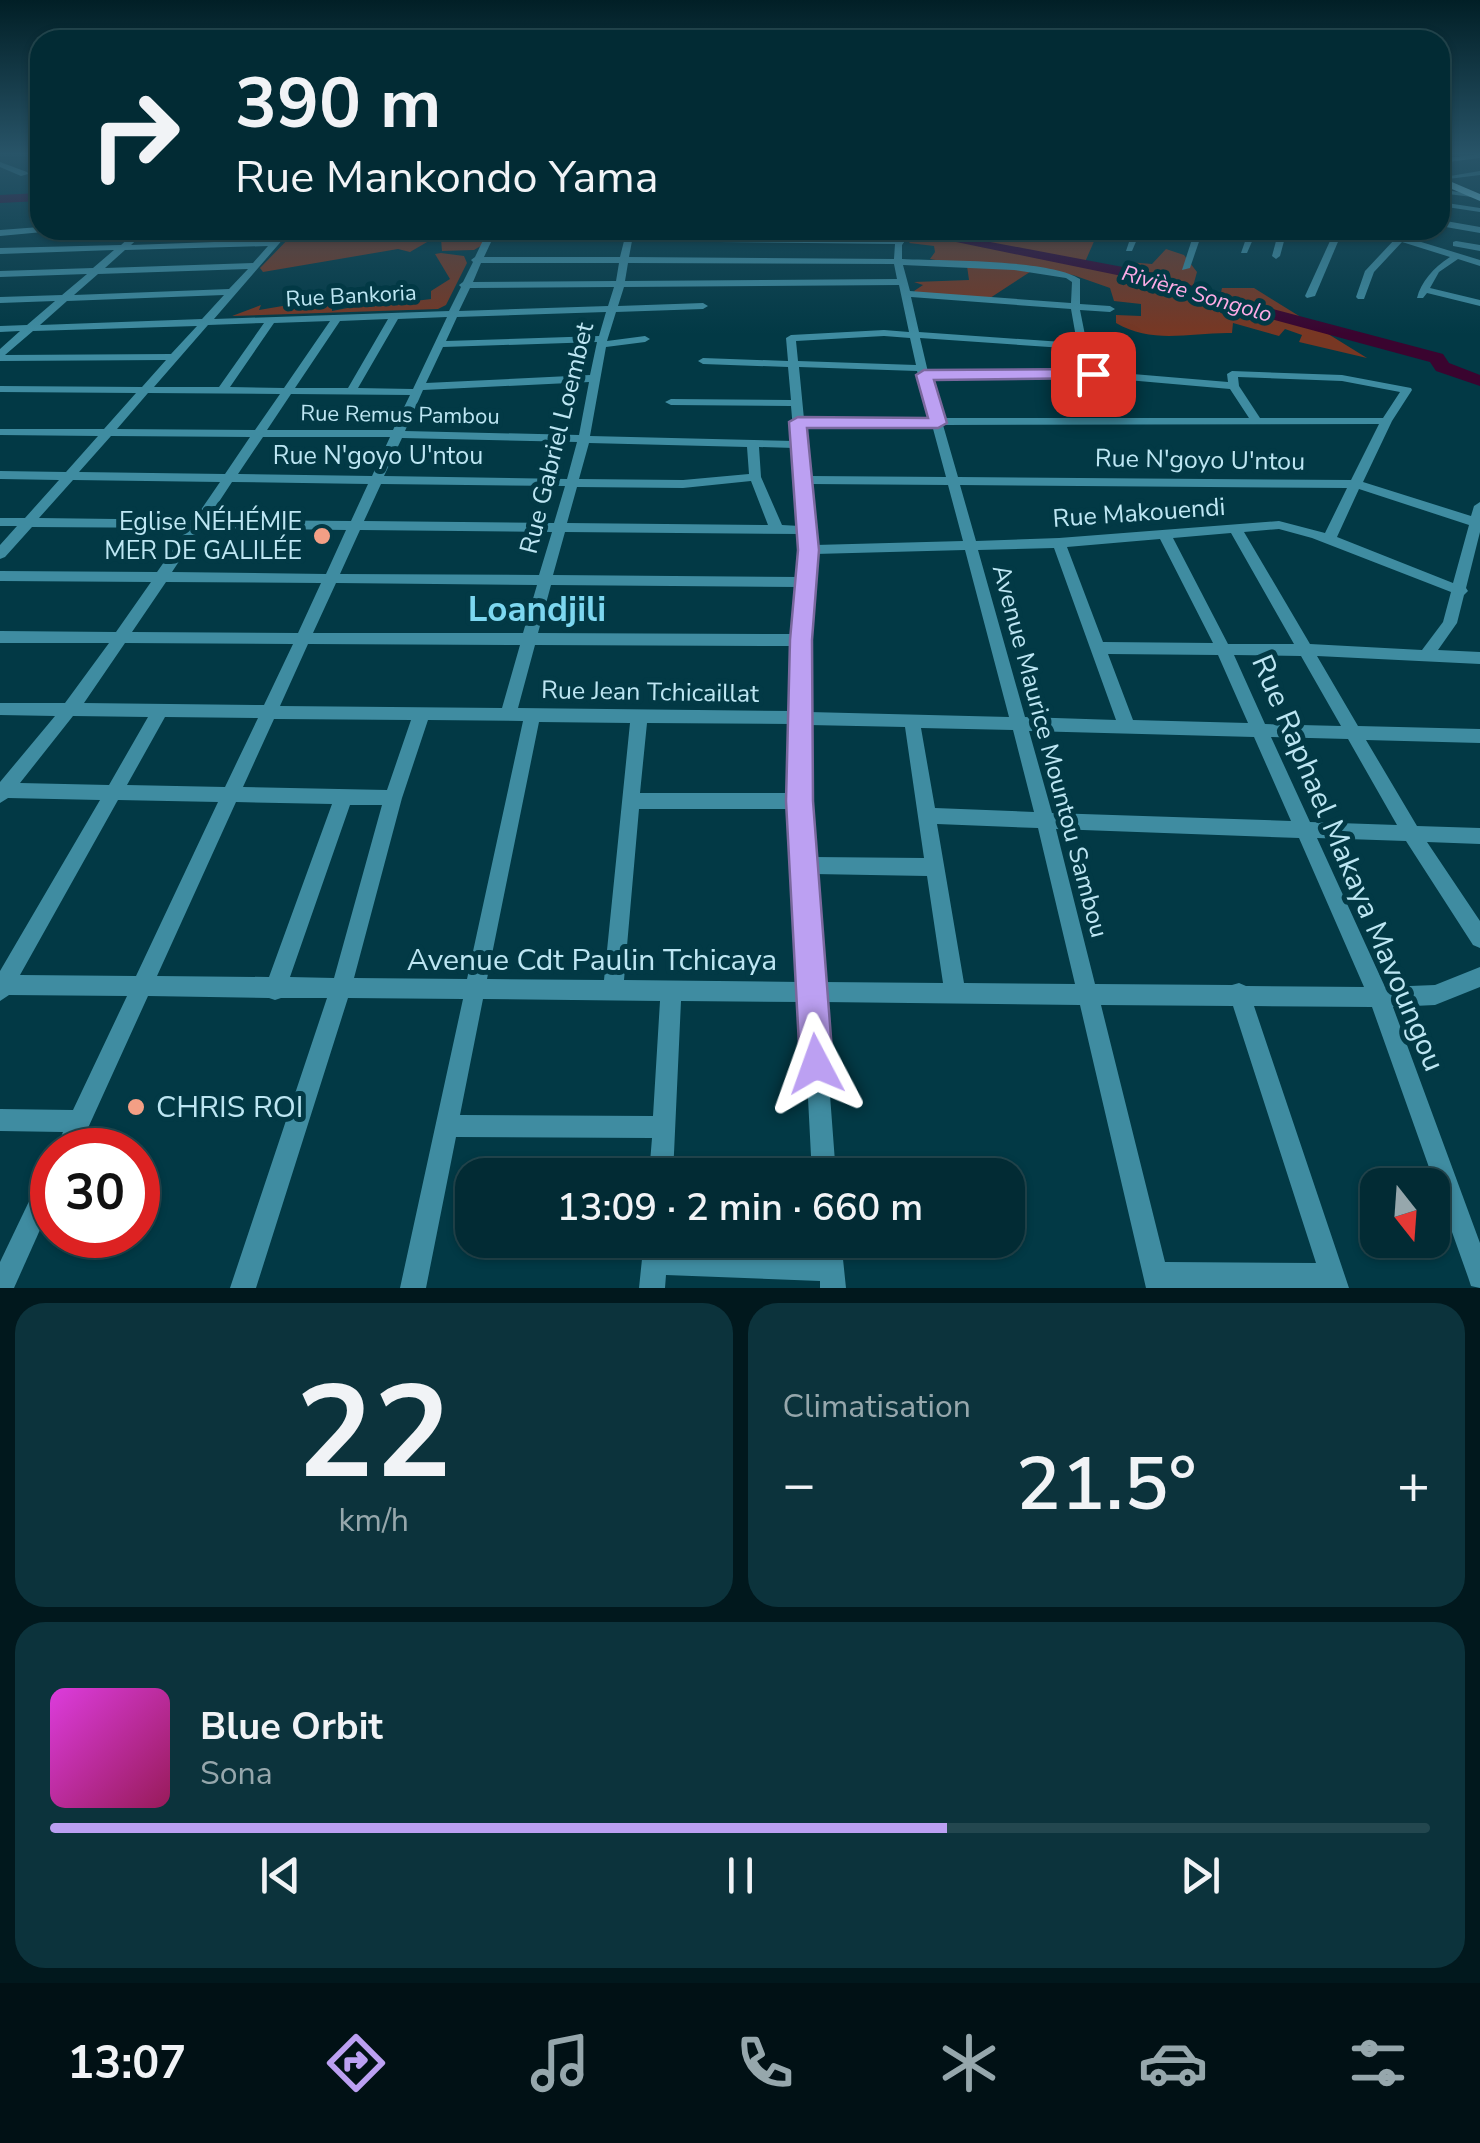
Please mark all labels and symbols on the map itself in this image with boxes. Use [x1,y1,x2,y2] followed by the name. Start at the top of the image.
[1118,258,1276,330] water label: Rivière Songolo
[285,278,417,314] street label: Rue Bankoria
[512,319,602,557] street label: Rue Gabriel Loembet
[1051,332,1136,417] pin
[300,398,500,432] street label: Rue Remus Pambou
[273,439,483,473] street label: Rue N'goyo U'ntou
[1095,441,1305,479] street label: Rue N'goyo U'ntou
[1051,490,1227,536] street label: Rue Makouendi
[104,505,302,568] place label: Eglise NÉHÉMIE MER DE GALILÉE
[311,525,333,547] marker: Eglise NÉHÉMIE MER DE GALILÉE
[984,561,1116,941] street label: Avenue Maurice Mountou Sambou
[468,586,606,633] district label: Loandjili
[1241,649,1455,1077] street label: Rue Raphael Makaya Mavoungou
[541,673,759,711] street label: Rue Jean Tchicaillat
[407,940,777,981] street label: Avenue Cdt Paulin Tchicaya
[764,1012,868,1116] position arrow
[156,1087,304,1128] place label: CHRIS ROI
[125,1096,147,1118] marker: CHRIS ROI
[30,1128,160,1258] speed limit sign: 30
[1360,1168,1450,1258] north arrow

